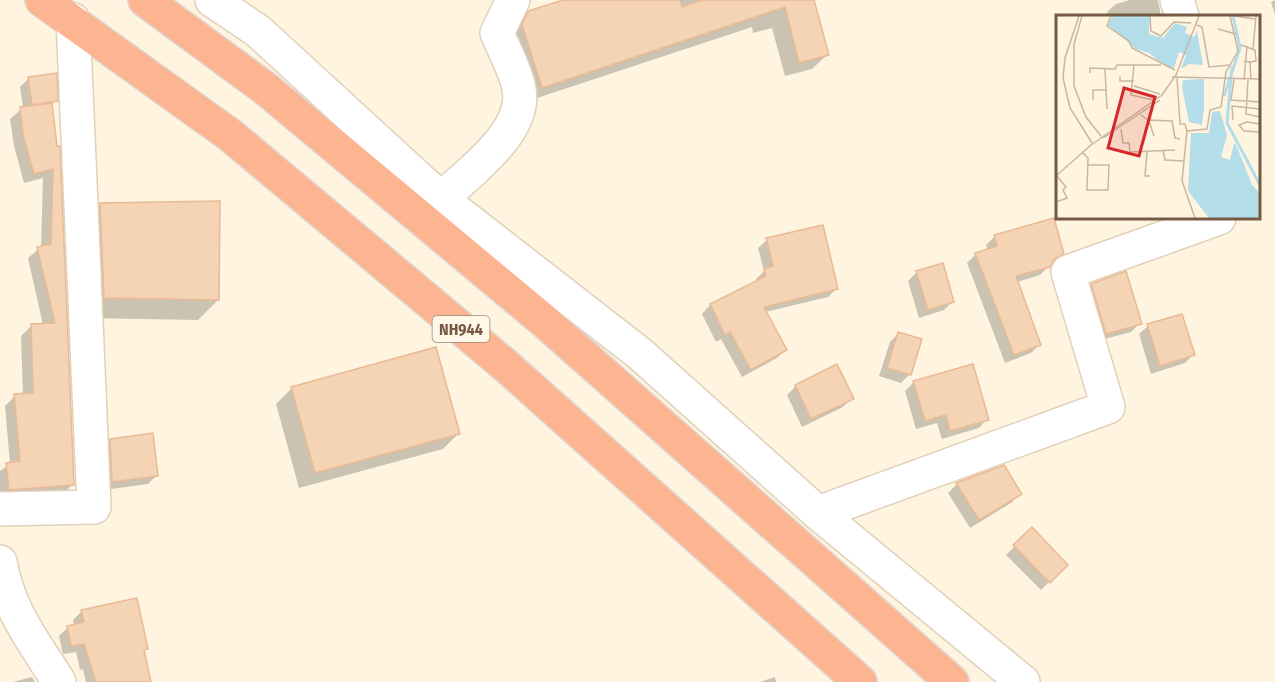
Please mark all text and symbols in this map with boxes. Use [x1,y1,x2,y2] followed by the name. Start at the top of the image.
[1056,15,1260,219] inset map
[432,316,490,342] road number: NH944

